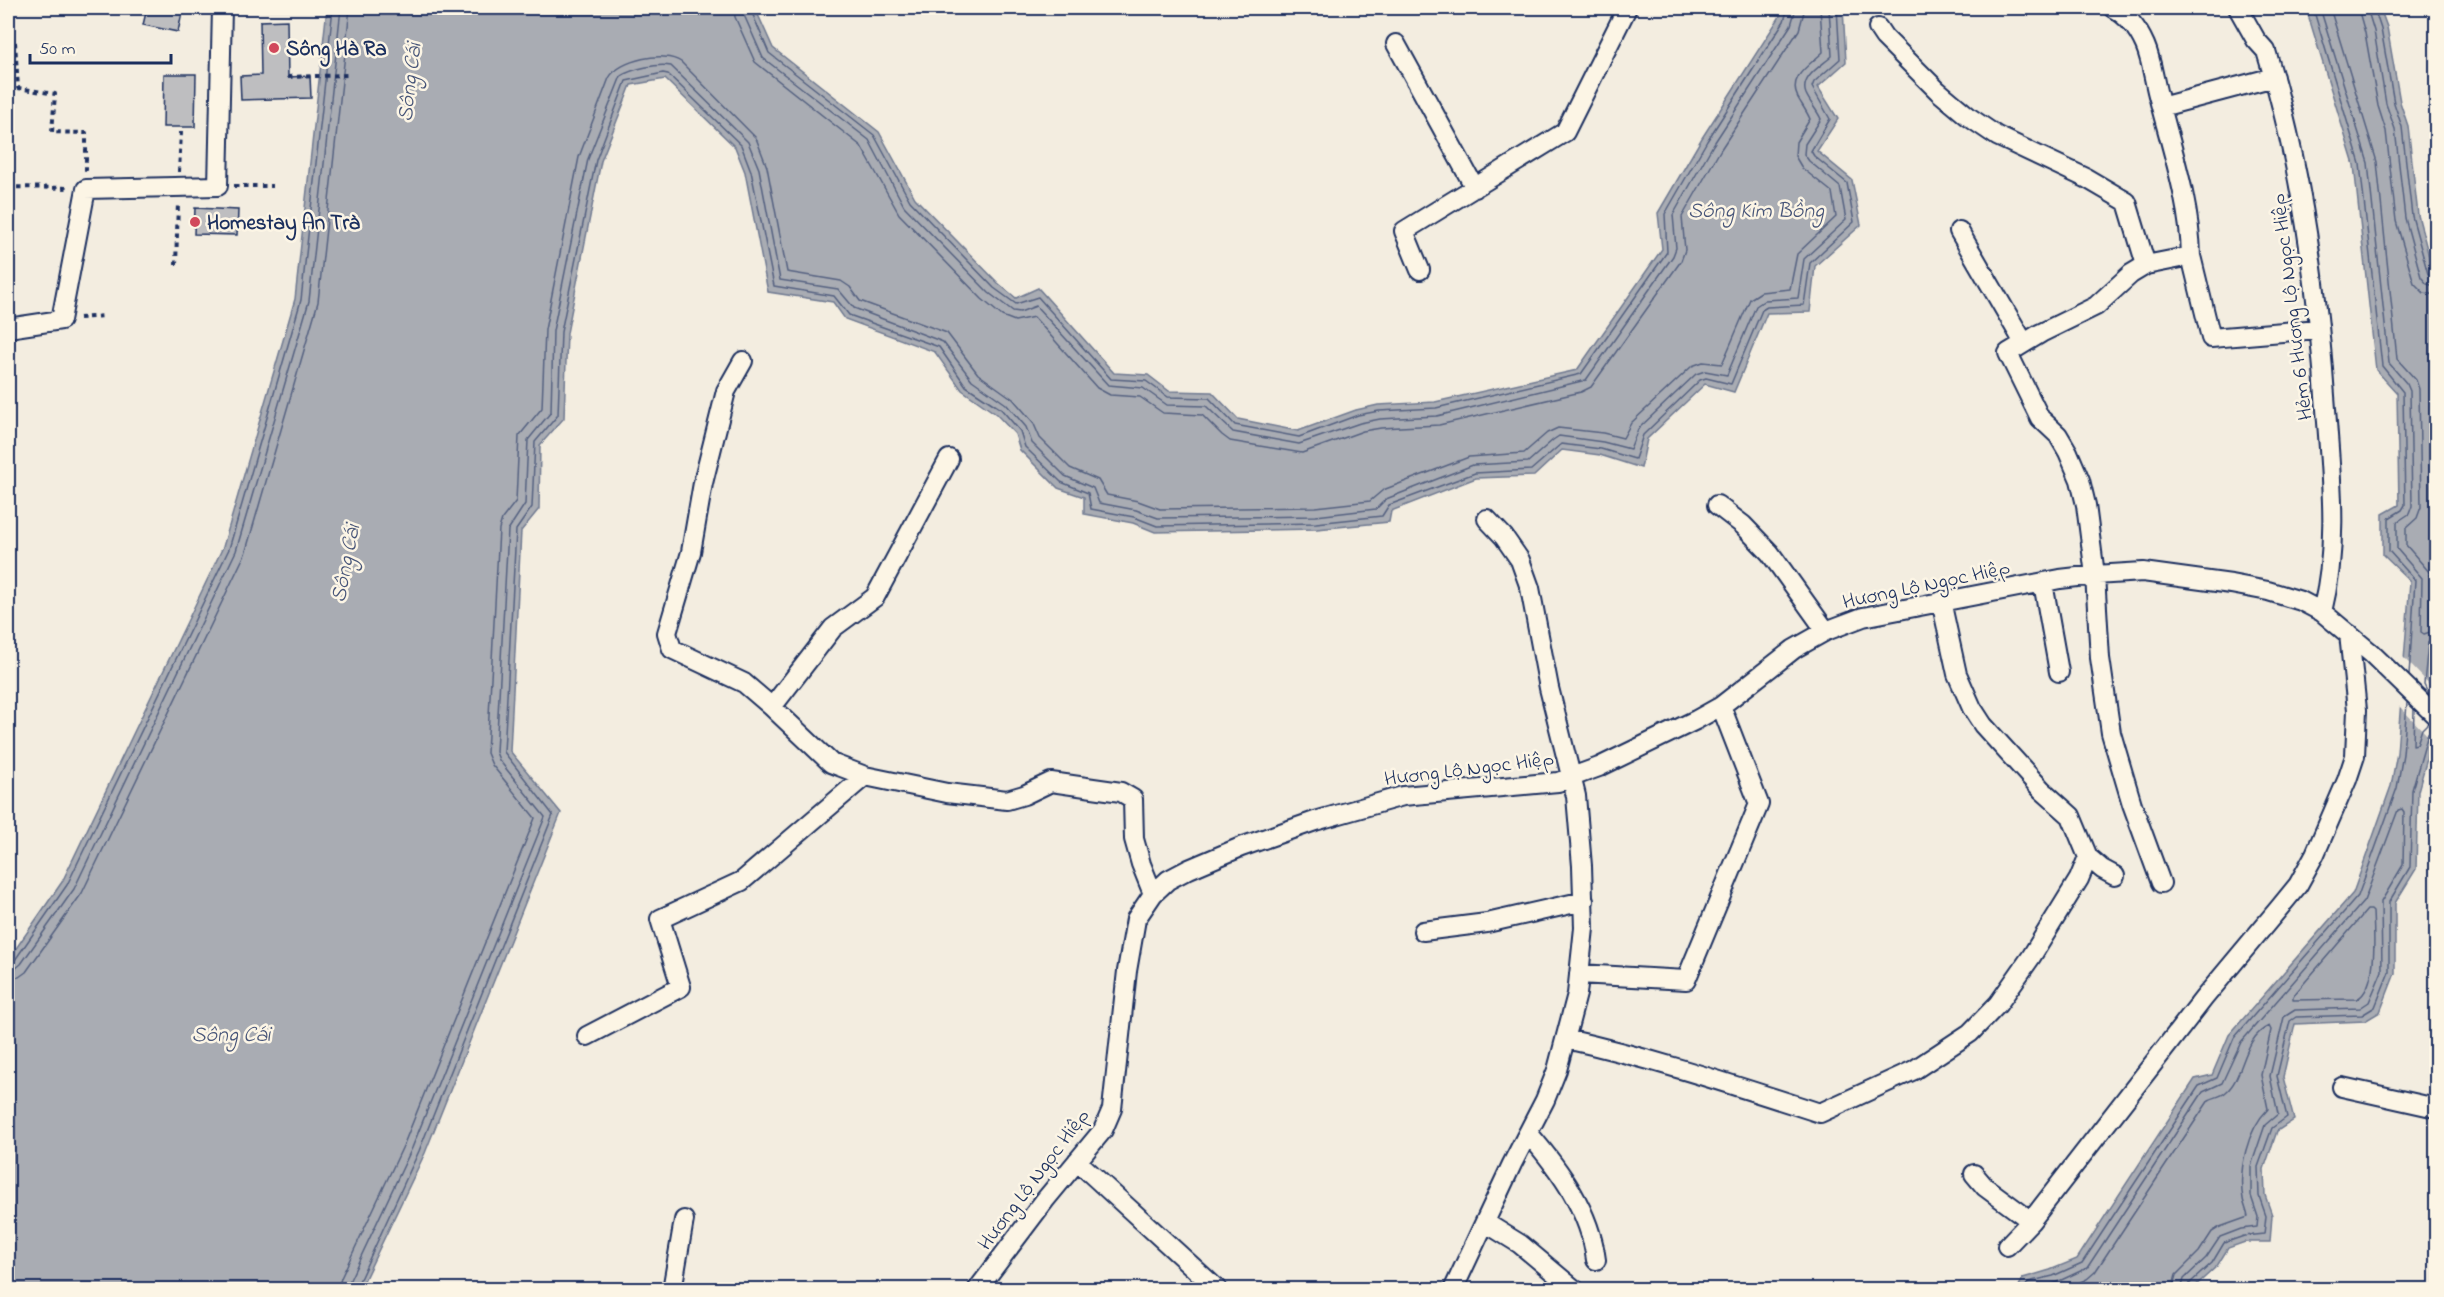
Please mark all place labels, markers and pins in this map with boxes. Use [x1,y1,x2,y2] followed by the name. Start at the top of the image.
[286,35,387,67] place label: Sông Hà Ra
[267,41,281,55] marker: Sông Hà Ra
[207,209,360,241] place label: Homestay An Trà
[188,215,202,229] marker: Homestay An Trà

